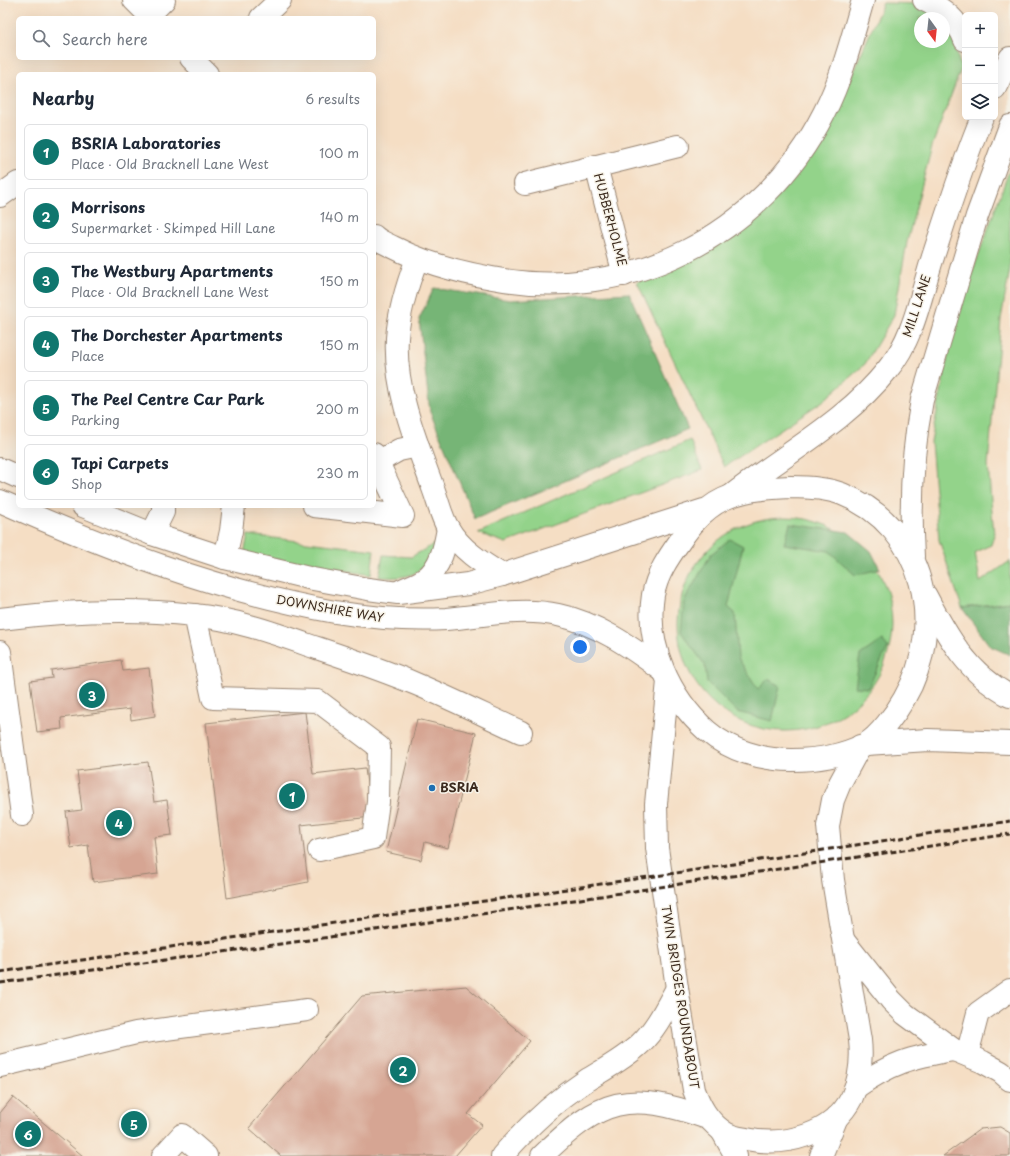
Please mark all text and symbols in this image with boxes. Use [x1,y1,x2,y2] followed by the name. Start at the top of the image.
[914,12,950,48] north arrow
[962,12,998,120] map controls
[962,12,998,48] button: +
[16,16,376,60] search box
[30,27,52,49] icon: search
[62,27,148,50] text: Search here
[962,48,998,84] button: −
[962,84,998,120] button: layers
[32,85,94,111] text: Nearby
[305,89,360,108] text: 6 results
[71,131,221,154] text: BSRIA Laboratories
[43,143,49,162] text: 1
[319,143,359,162] text: 100 m
[71,154,269,173] text: Place · Old Bracknell Lane West
[590,171,632,269] street label: HUBBERHOLME
[71,195,145,218] text: Morrisons
[41,207,51,226] text: 2
[320,207,359,226] text: 140 m
[71,218,276,237] text: Supermarket · Skimped Hill Lane
[71,259,273,282] text: The Westbury Apartments
[42,271,50,290] text: 3
[320,271,359,290] text: 150 m
[897,272,935,339] street label: MILL LANE
[71,282,269,301] text: Place · Old Bracknell Lane West
[71,323,283,346] text: The Dorchester Apartments
[42,335,50,354] text: 4
[320,335,359,354] text: 150 m
[71,346,104,365] text: Place
[71,387,264,410] text: The Peel Centre Car Park
[42,399,50,418] text: 5
[316,399,359,418] text: 200 m
[71,410,120,429] text: Parking
[71,451,168,474] text: Tapi Carpets
[41,463,51,482] text: 6
[317,463,359,482] text: 230 m
[71,474,102,493] text: Shop
[275,590,386,626] street label: DOWNSHIRE WAY
[570,637,590,657] your location
[79,680,105,710] pin: 3
[440,778,479,796] place label: BSRIA
[279,781,305,811] pin: 1
[427,783,437,793] marker: BSRIA
[106,808,132,838] pin: 4
[658,903,705,1091] street label: TWIN BRIDGES ROUNDABOUT
[390,1055,416,1085] pin: 2
[121,1109,147,1139] pin: 5
[15,1119,41,1149] pin: 6

